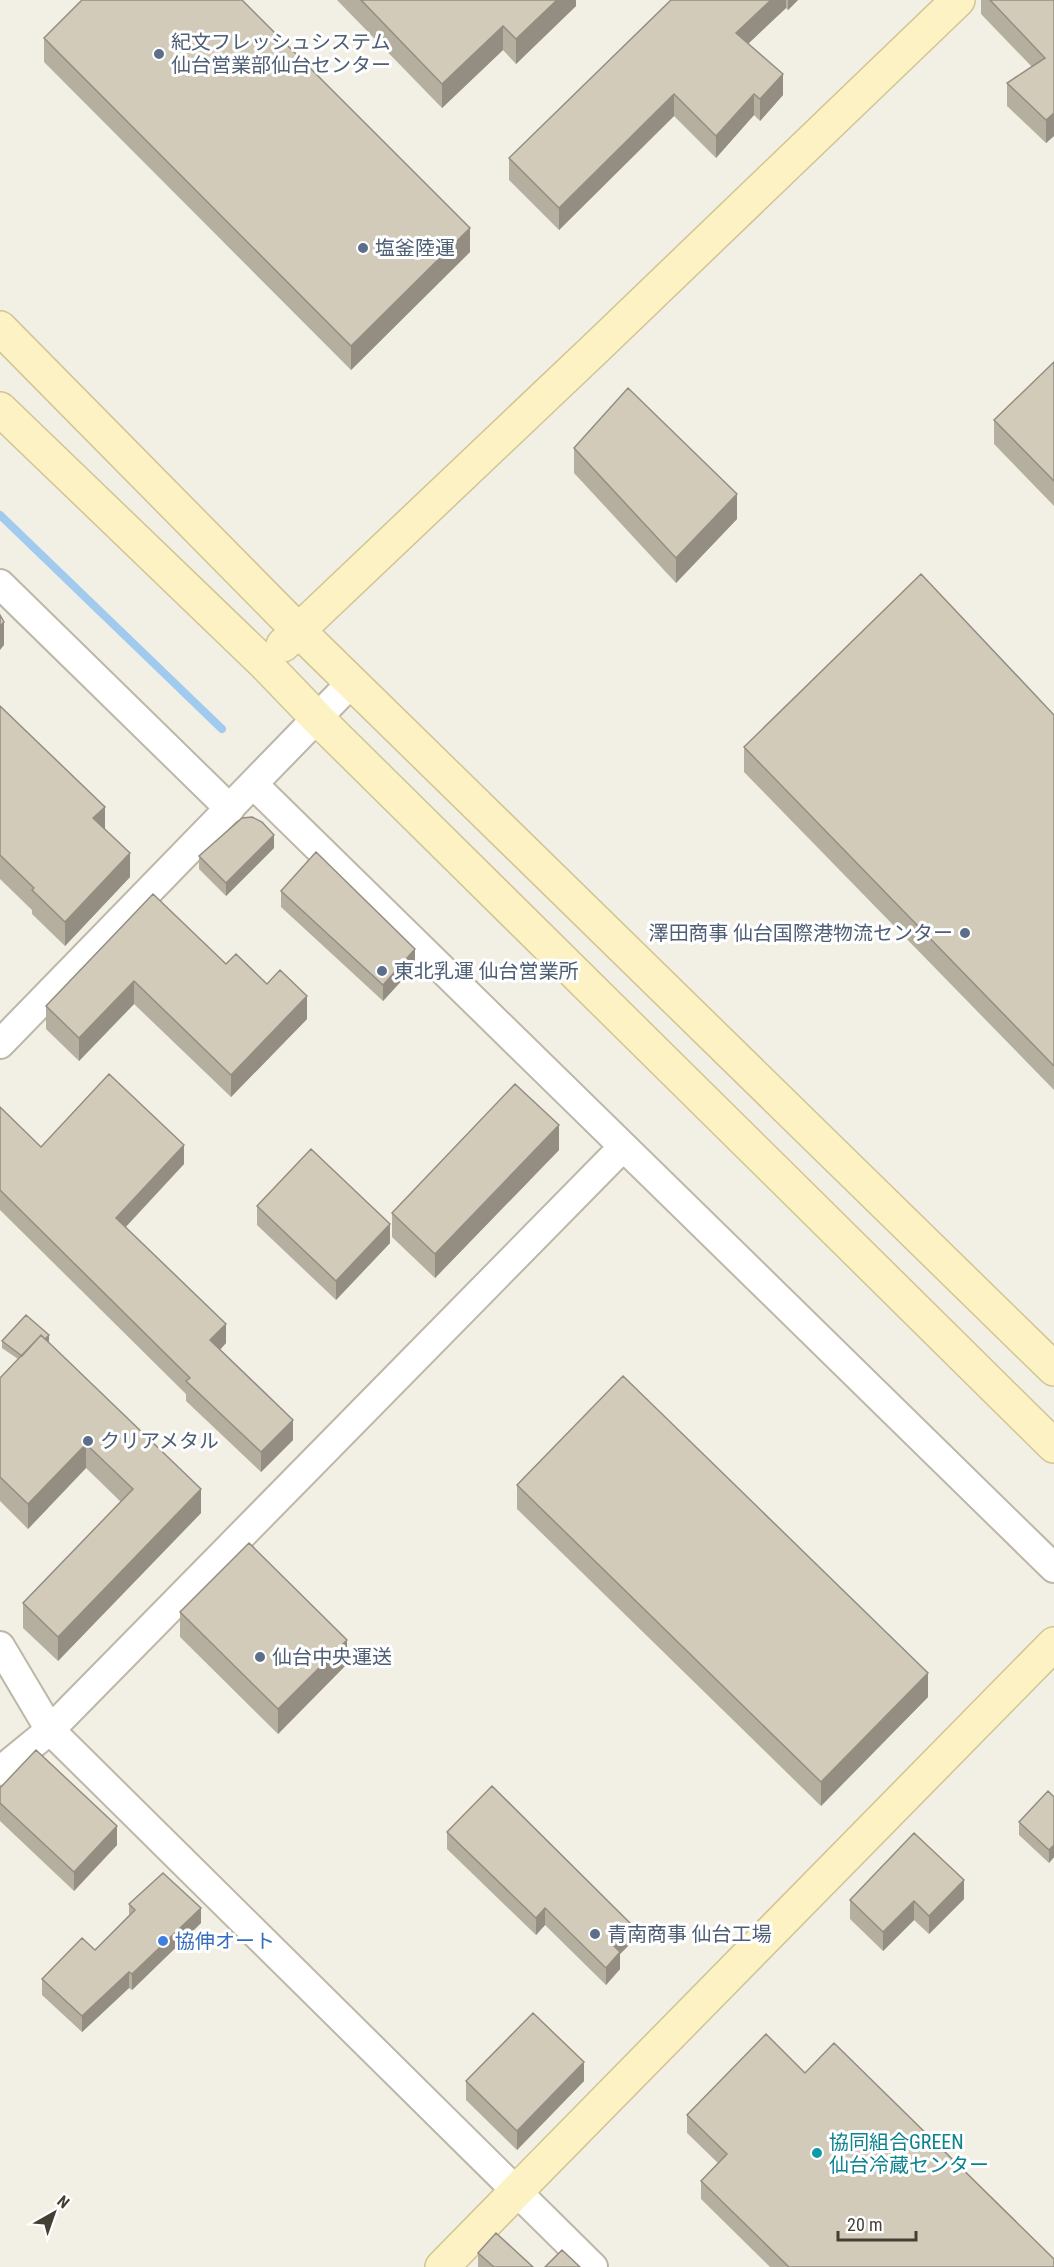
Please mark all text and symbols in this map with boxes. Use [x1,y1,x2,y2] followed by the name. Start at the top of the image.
[171,30,391,77] place label: 紀文フレッシュシステム 仙台営業部仙台センター
[152,47,166,61] marker: 紀文フレッシュシステム 仙台営業部仙台センター
[375,236,455,260] place label: 塩釜陸運
[356,241,370,255] marker: 塩釜陸運
[648,921,953,945] place label: 澤田商事 仙台国際港物流センター
[958,926,972,940] marker: 澤田商事 仙台国際港物流センター
[394,959,579,983] place label: 東北乳運 仙台営業所
[375,964,389,978] marker: 東北乳運 仙台営業所
[100,1429,219,1453] place label: クリアメタル
[81,1434,95,1448] marker: クリアメタル
[272,1645,392,1669] place label: 仙台中央運送
[253,1650,267,1664] marker: 仙台中央運送
[607,1922,772,1946] place label: 青南商事 仙台工場
[588,1927,602,1941] marker: 青南商事 仙台工場
[175,1929,275,1953] place label: 協伸オート
[156,1934,170,1948] marker: 協伸オート
[829,2130,989,2177] place label: 協同組合GREEN 仙台冷蔵センター
[810,2146,824,2160] marker: 協同組合GREEN 仙台冷蔵センター
[24,2183,84,2243] north arrow
[53,2191,73,2212] text: N
[838,2204,916,2242] scale bar
[847,2214,882,2235] text: 20 m

